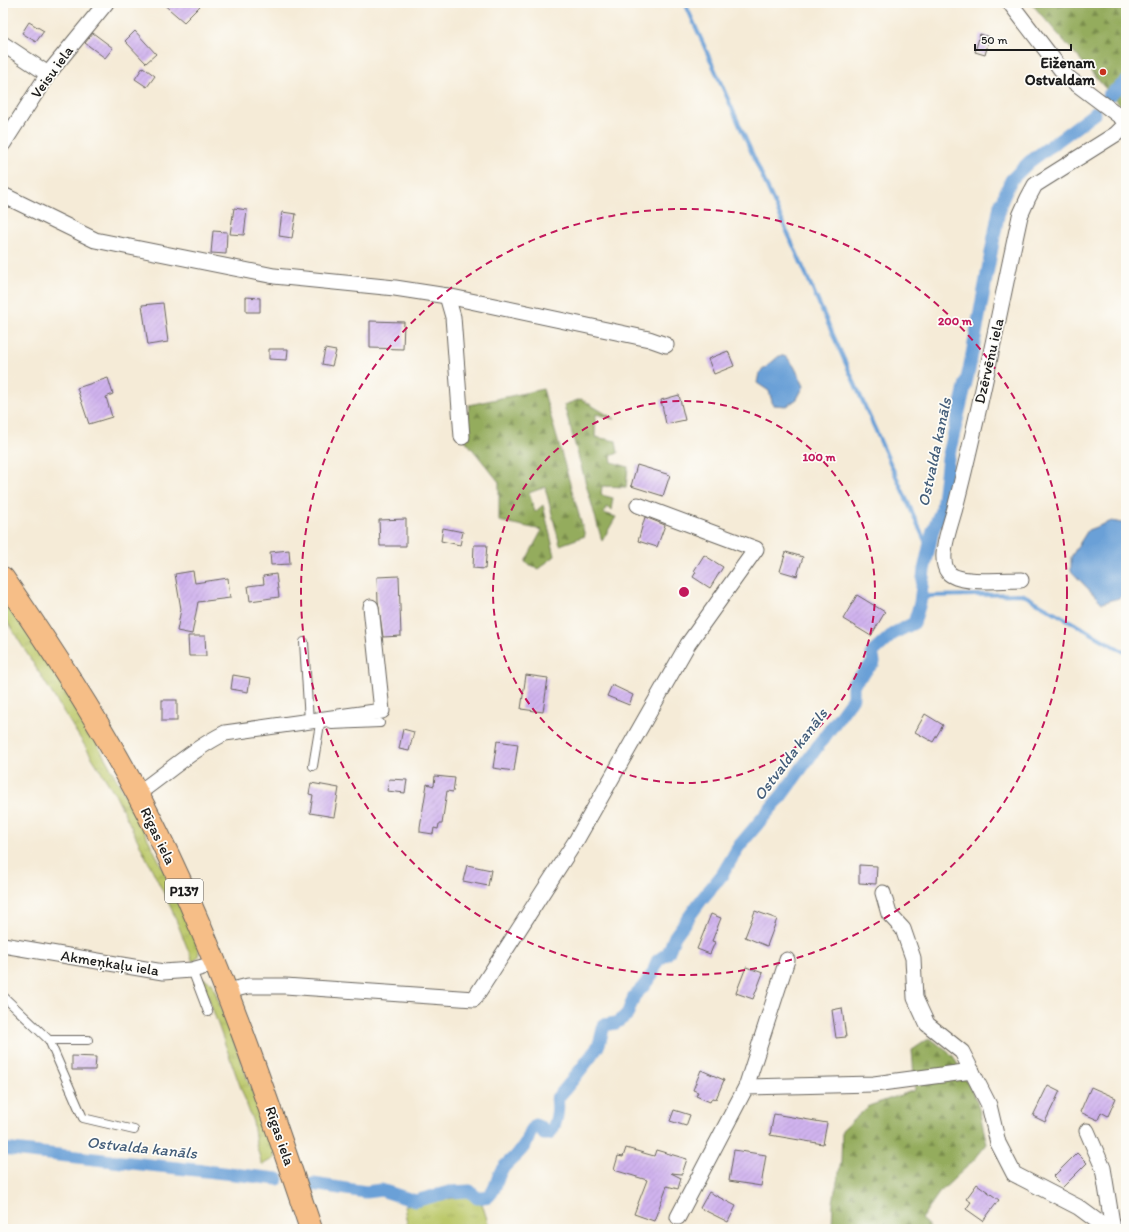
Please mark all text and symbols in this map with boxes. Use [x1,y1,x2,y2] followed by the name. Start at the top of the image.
[975,26,1071,52] scale bar
[981,33,1007,47] text: 50 m
[27,42,77,102] street label: Veisu iela
[1025,54,1096,89] place label: Eiženam Ostvaldam
[1098,67,1108,77] marker: Eiženam Ostvaldam
[938,314,973,328] text: 200 m
[970,316,1008,405] street label: Dzērvēnu iela
[914,395,955,508] water label: Ostvalda kanāls
[802,450,836,464] text: 100 m
[677,585,691,599] centre of rings
[750,704,832,804] water label: Ostvalda kanāls
[136,804,180,868] street label: Rīgas iela
[165,879,203,903] road number: P137
[60,946,161,980] street label: Akmeņkaļu iela
[261,1104,299,1168] street label: Rīgas iela
[86,1132,199,1163] water label: Ostvalda kanāls

